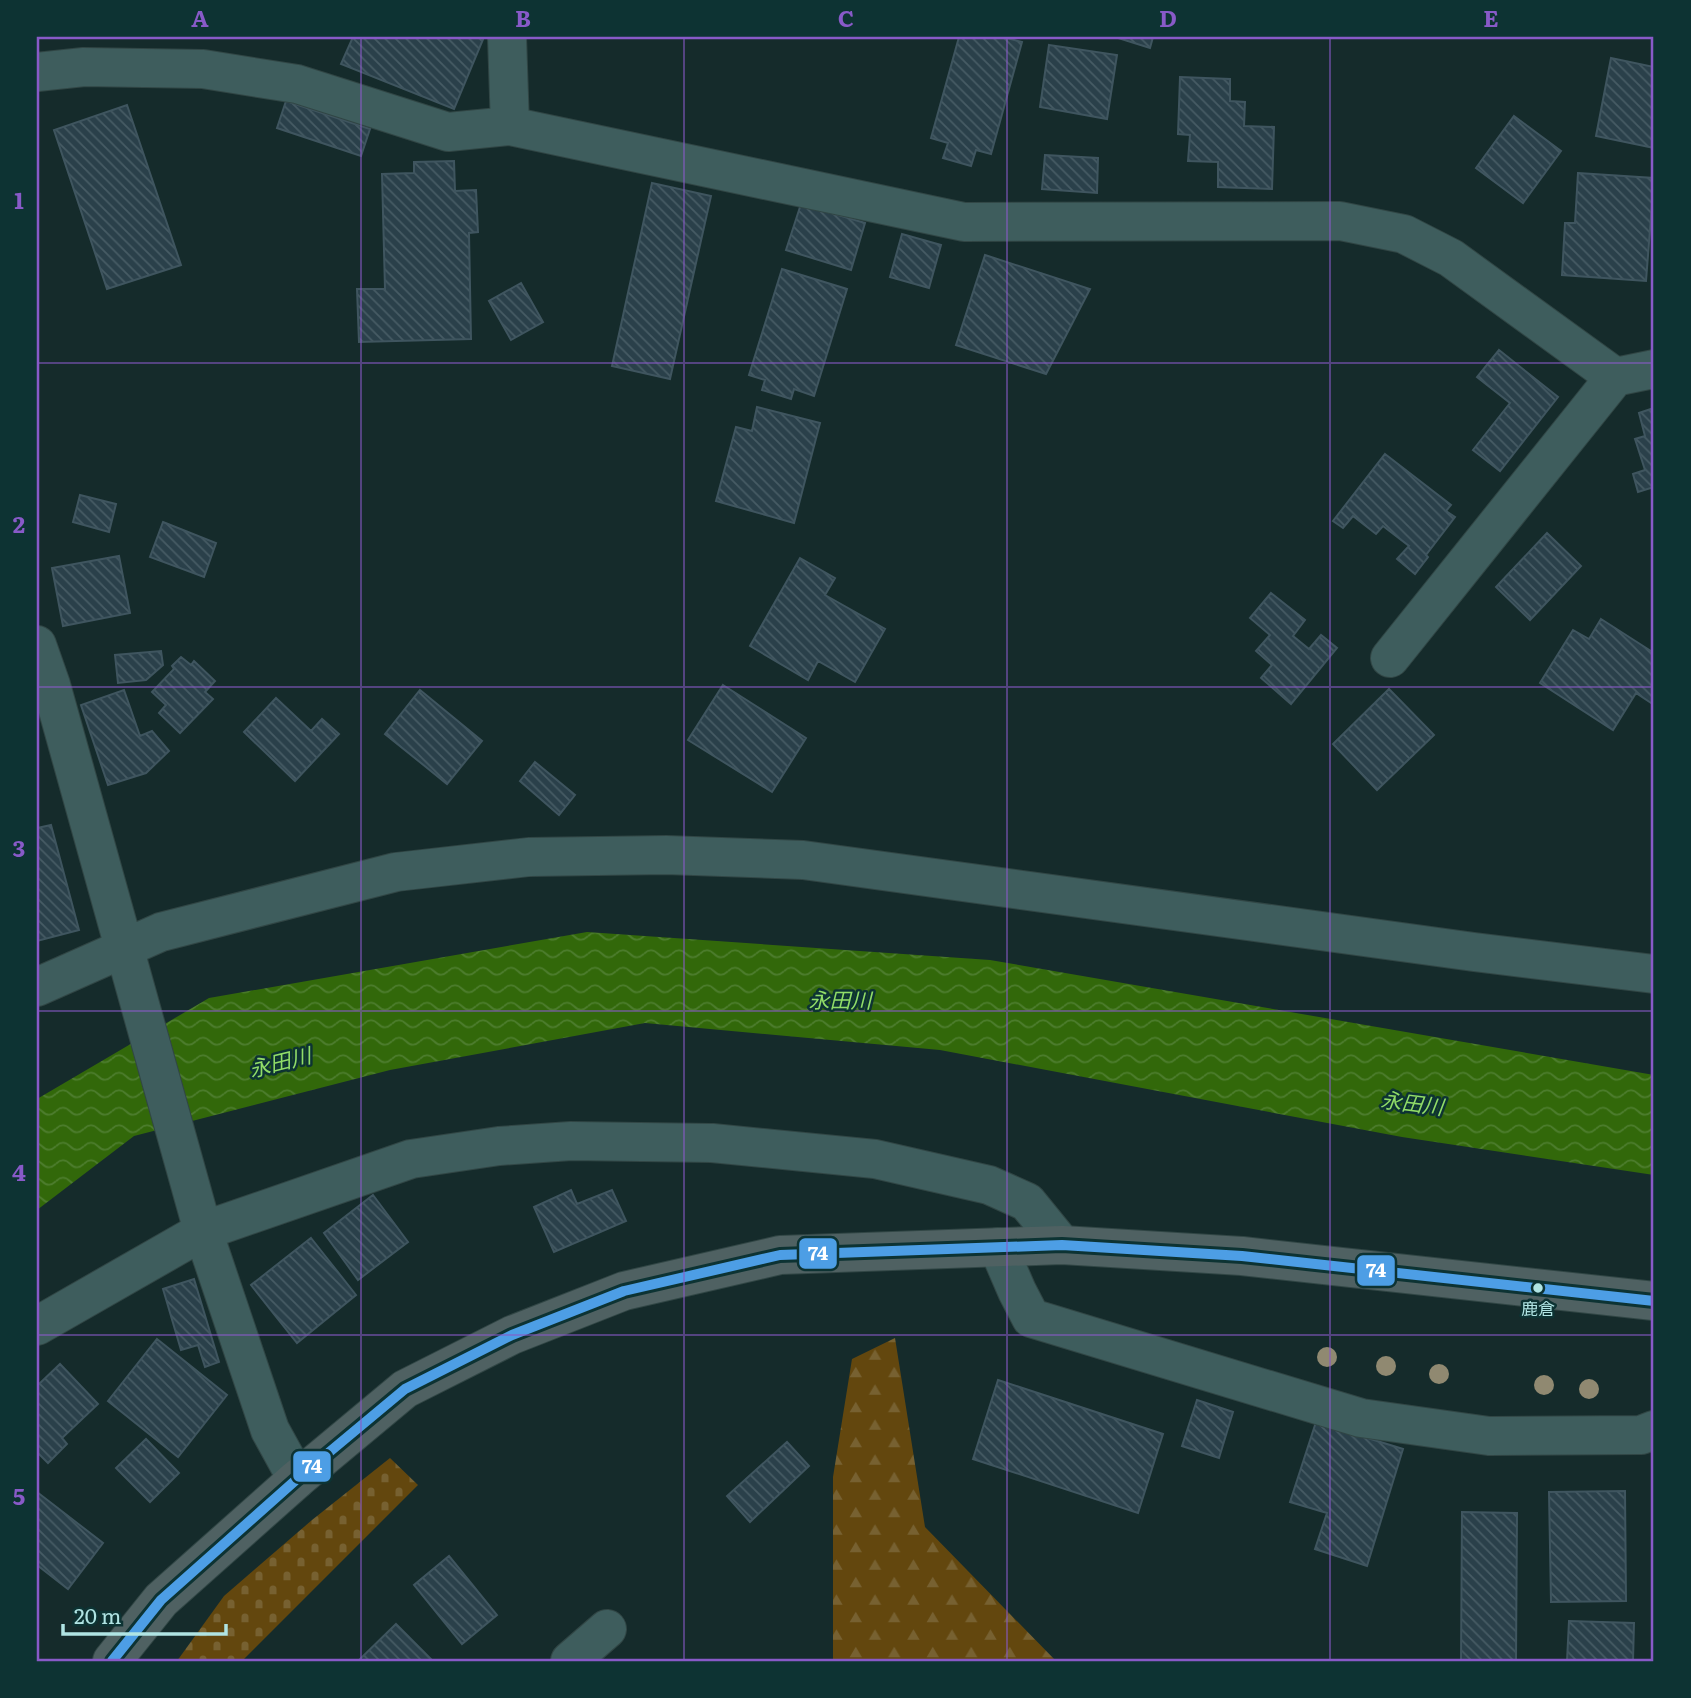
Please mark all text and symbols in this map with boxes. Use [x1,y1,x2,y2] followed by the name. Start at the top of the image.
[191,0,209,34] text: A
[515,0,531,34] text: B
[838,0,854,34] text: C
[1159,0,1177,34] text: D
[1483,0,1499,34] text: E
[14,182,24,216] text: 1
[13,506,25,540] text: 2
[13,830,25,864] text: 3
[809,983,873,1014] water label: 永田川
[245,1037,316,1083] water label: 永田川
[1379,1082,1447,1121] water label: 永田川
[12,1154,26,1188] text: 4
[798,1237,838,1270] line badge: 74
[808,1238,829,1266] text: 74
[1356,1254,1396,1287] line badge: 74
[1366,1255,1387,1283] text: 74
[1531,1281,1545,1295] marker: 鹿倉
[1521,1295,1555,1320] place label: 鹿倉
[292,1450,332,1483] line badge: 74
[302,1451,323,1479] text: 74
[13,1478,25,1512] text: 5
[63,1593,226,1637] scale bar
[74,1599,121,1630] text: 20 m

